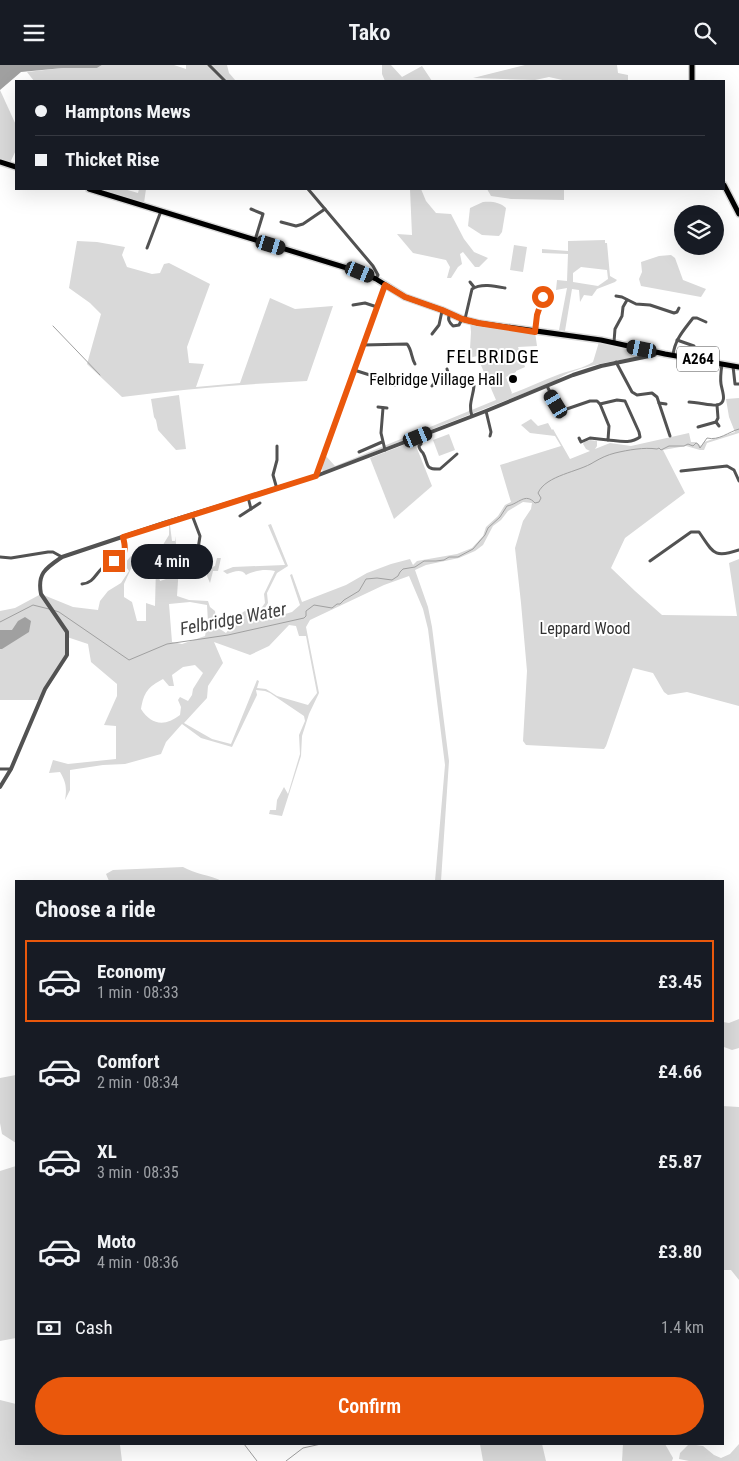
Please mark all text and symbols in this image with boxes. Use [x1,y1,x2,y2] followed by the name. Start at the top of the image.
[20,19,48,47] icon: menu
[691,19,719,47] icon: search
[349,20,390,45] text: Tako
[65,100,191,123] text: Hamptons Mews
[65,148,159,171] text: Thicket Rise
[674,205,724,255] map controls
[674,205,724,255] button: layers
[254,233,287,257] car
[343,259,376,285] car
[532,286,554,308] route start
[625,339,658,359] car
[446,345,540,368] district label: FELBRIDGE
[677,347,719,371] road number: A264
[369,370,503,389] place label: Felbridge Village Hall
[507,373,519,385] marker: Felbridge Village Hall
[541,387,570,421] car
[401,424,434,450] car
[132,543,214,579] callout: 4 min
[103,550,125,572] route end
[154,552,190,571] text: 4 min
[178,598,289,639] water label: Felbridge Water
[540,619,630,638] park label: Leppard Wood
[35,897,156,922] text: Choose a ride
[37,959,82,1004] icon: car
[97,960,166,983] text: Economy
[658,970,702,993] text: £3.45
[97,983,179,1002] text: 1 min · 08:33
[37,1049,82,1094] icon: car
[97,1050,160,1073] text: Comfort
[658,1060,702,1083] text: £4.66
[97,1073,179,1092] text: 2 min · 08:34
[37,1139,82,1184] icon: car
[97,1140,117,1163] text: XL
[658,1150,702,1173] text: £5.87
[97,1163,179,1182] text: 3 min · 08:35
[37,1229,82,1274] icon: car
[97,1230,136,1253] text: Moto
[658,1240,702,1263] text: £3.80
[97,1253,179,1272] text: 4 min · 08:36
[35,1314,63,1342] icon: cash
[75,1316,113,1339] text: Cash
[661,1318,704,1337] text: 1.4 km
[35,1377,704,1435] button: Confirm

